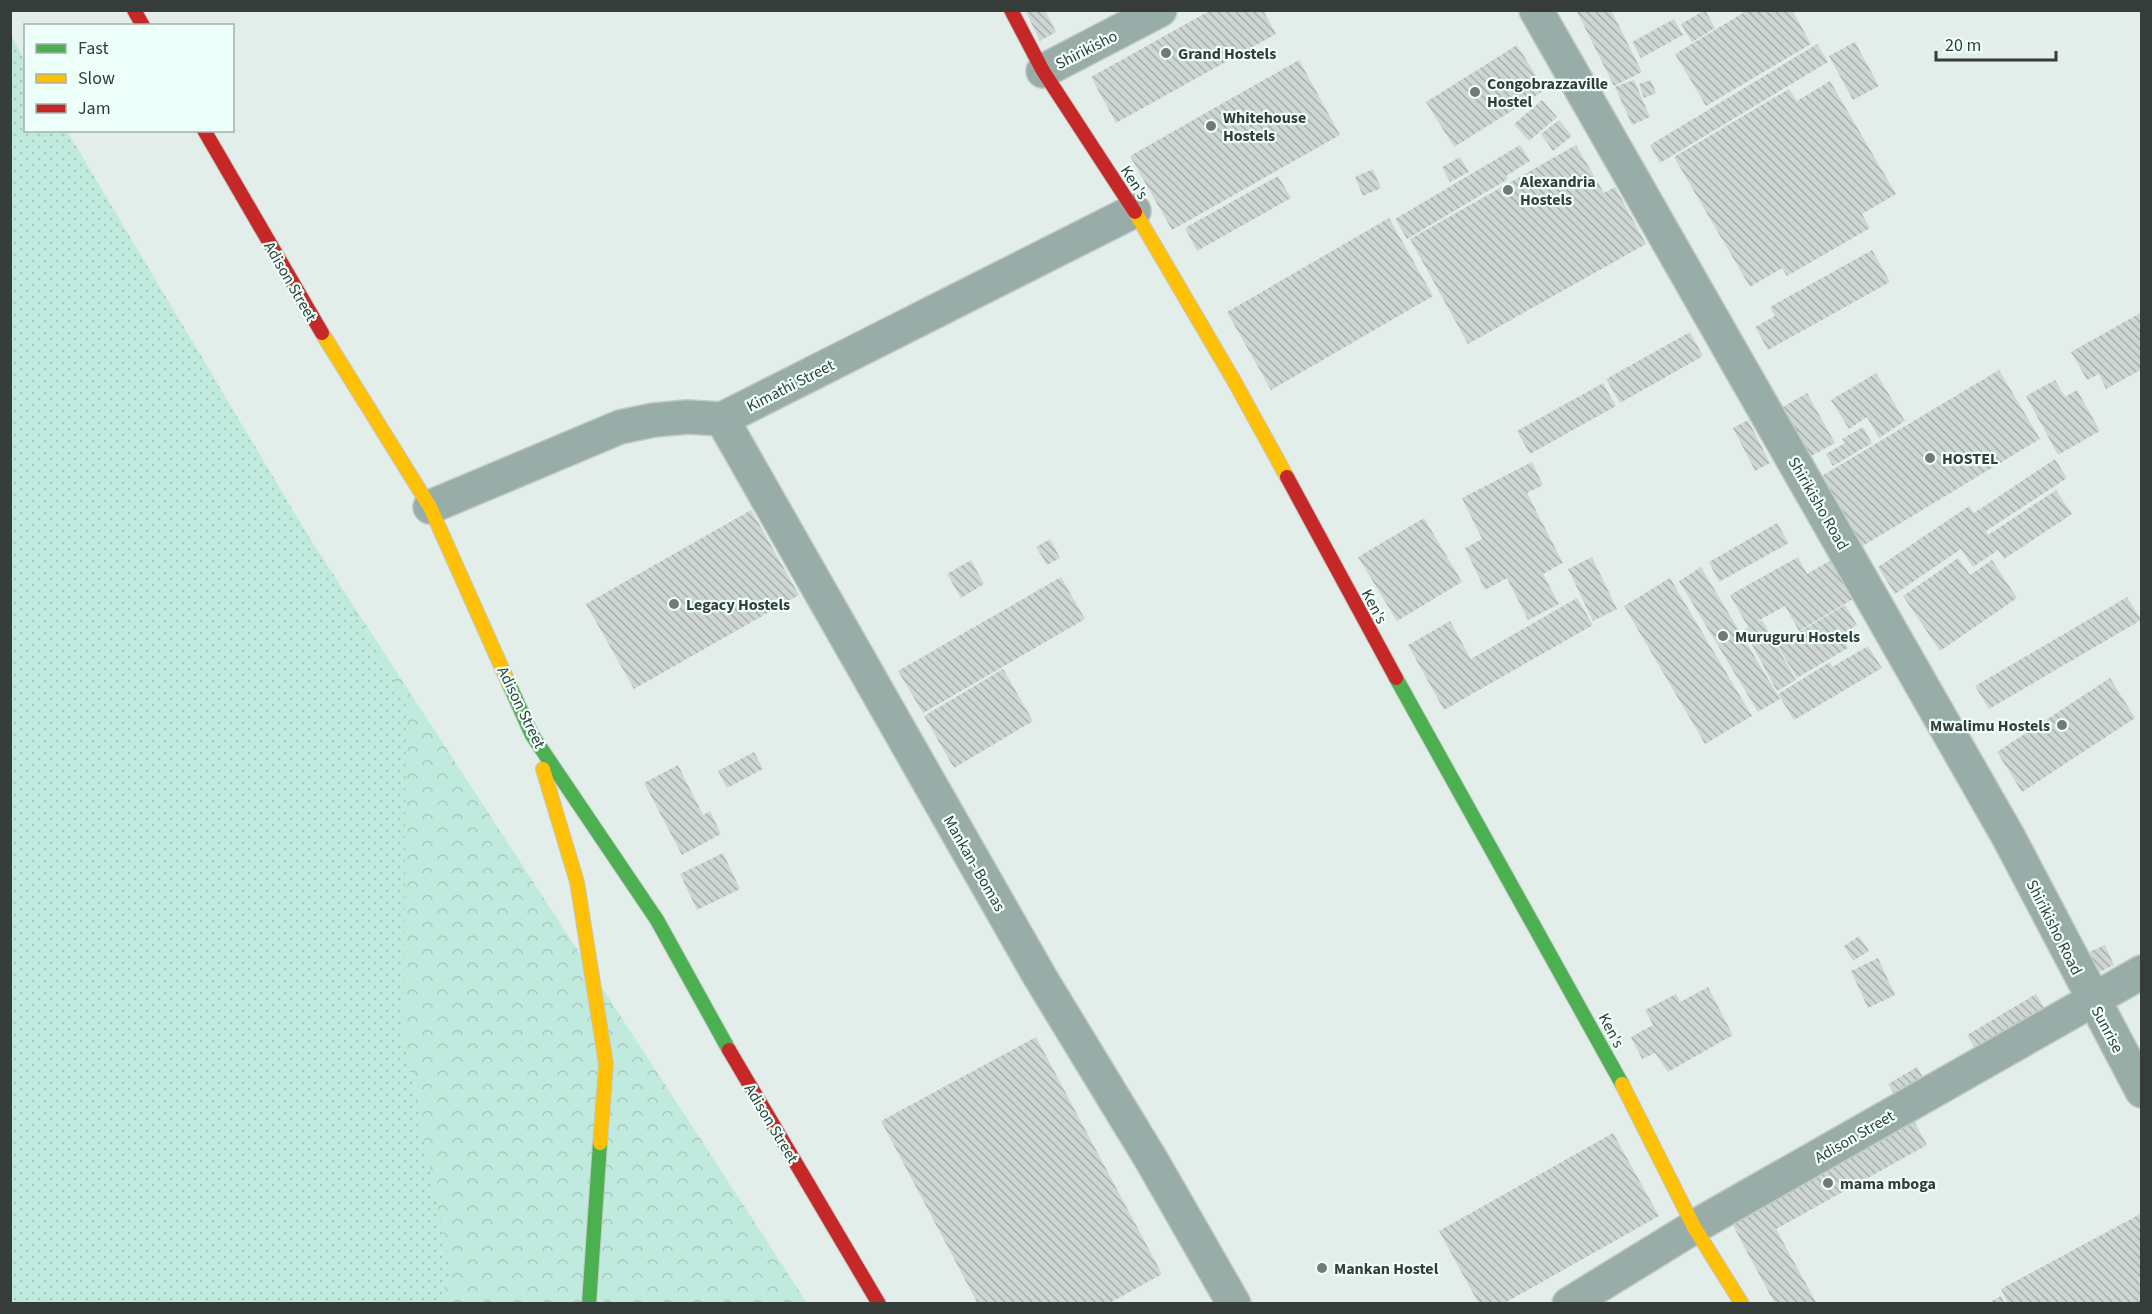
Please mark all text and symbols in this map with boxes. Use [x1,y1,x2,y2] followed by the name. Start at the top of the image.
[24,24,234,132] legend
[1936,24,2056,62] scale bar
[1052,25,1121,75] street label: Shirikisho
[1945,33,1981,58] text: 20 m
[78,36,109,61] text: Fast
[1178,43,1276,65] place label: Grand Hostels
[1159,46,1173,60] marker: Grand Hostels
[78,66,115,91] text: Slow
[1487,73,1608,113] place label: Congobrazzaville Hostel
[1468,85,1482,99] marker: Congobrazzaville Hostel
[78,96,111,121] text: Jam
[1223,107,1306,147] place label: Whitehouse Hostels
[1204,119,1218,133] marker: Whitehouse Hostels
[1115,161,1153,204] street label: Ken's
[1519,171,1596,211] place label: Alexandria Hostels
[1501,183,1515,197] marker: Alexandria Hostels
[258,237,322,326] street label: Adison Street
[743,354,839,417] street label: Kimathi Street
[1942,448,1998,470] place label: HOSTEL
[1923,451,1937,465] marker: HOSTEL
[1783,453,1854,554] street label: Shirikisho Road
[1356,585,1392,628] street label: Ken's
[686,594,790,616] place label: Legacy Hostels
[667,597,681,611] marker: Legacy Hostels
[1735,626,1860,648] place label: Muruguru Hostels
[1716,629,1730,643] marker: Muruguru Hostels
[492,663,551,753] street label: Adison Street
[1930,715,2050,737] place label: Mwalimu Hostels
[2055,718,2069,732] marker: Mwalimu Hostels
[938,812,1011,916] street label: Mankan- Bomas
[2021,876,2088,979] street label: Shirikisho Road
[2086,1002,2129,1057] street label: Sunrise
[1593,1009,1629,1052] street label: Ken's
[739,1080,804,1168] street label: Adison Street
[1810,1105,1899,1169] street label: Adison Street
[1840,1173,1936,1195] place label: mama mboga
[1821,1176,1835,1190] marker: mama mboga
[1334,1258,1439,1280] place label: Mankan Hostel
[1315,1261,1329,1275] marker: Mankan Hostel

